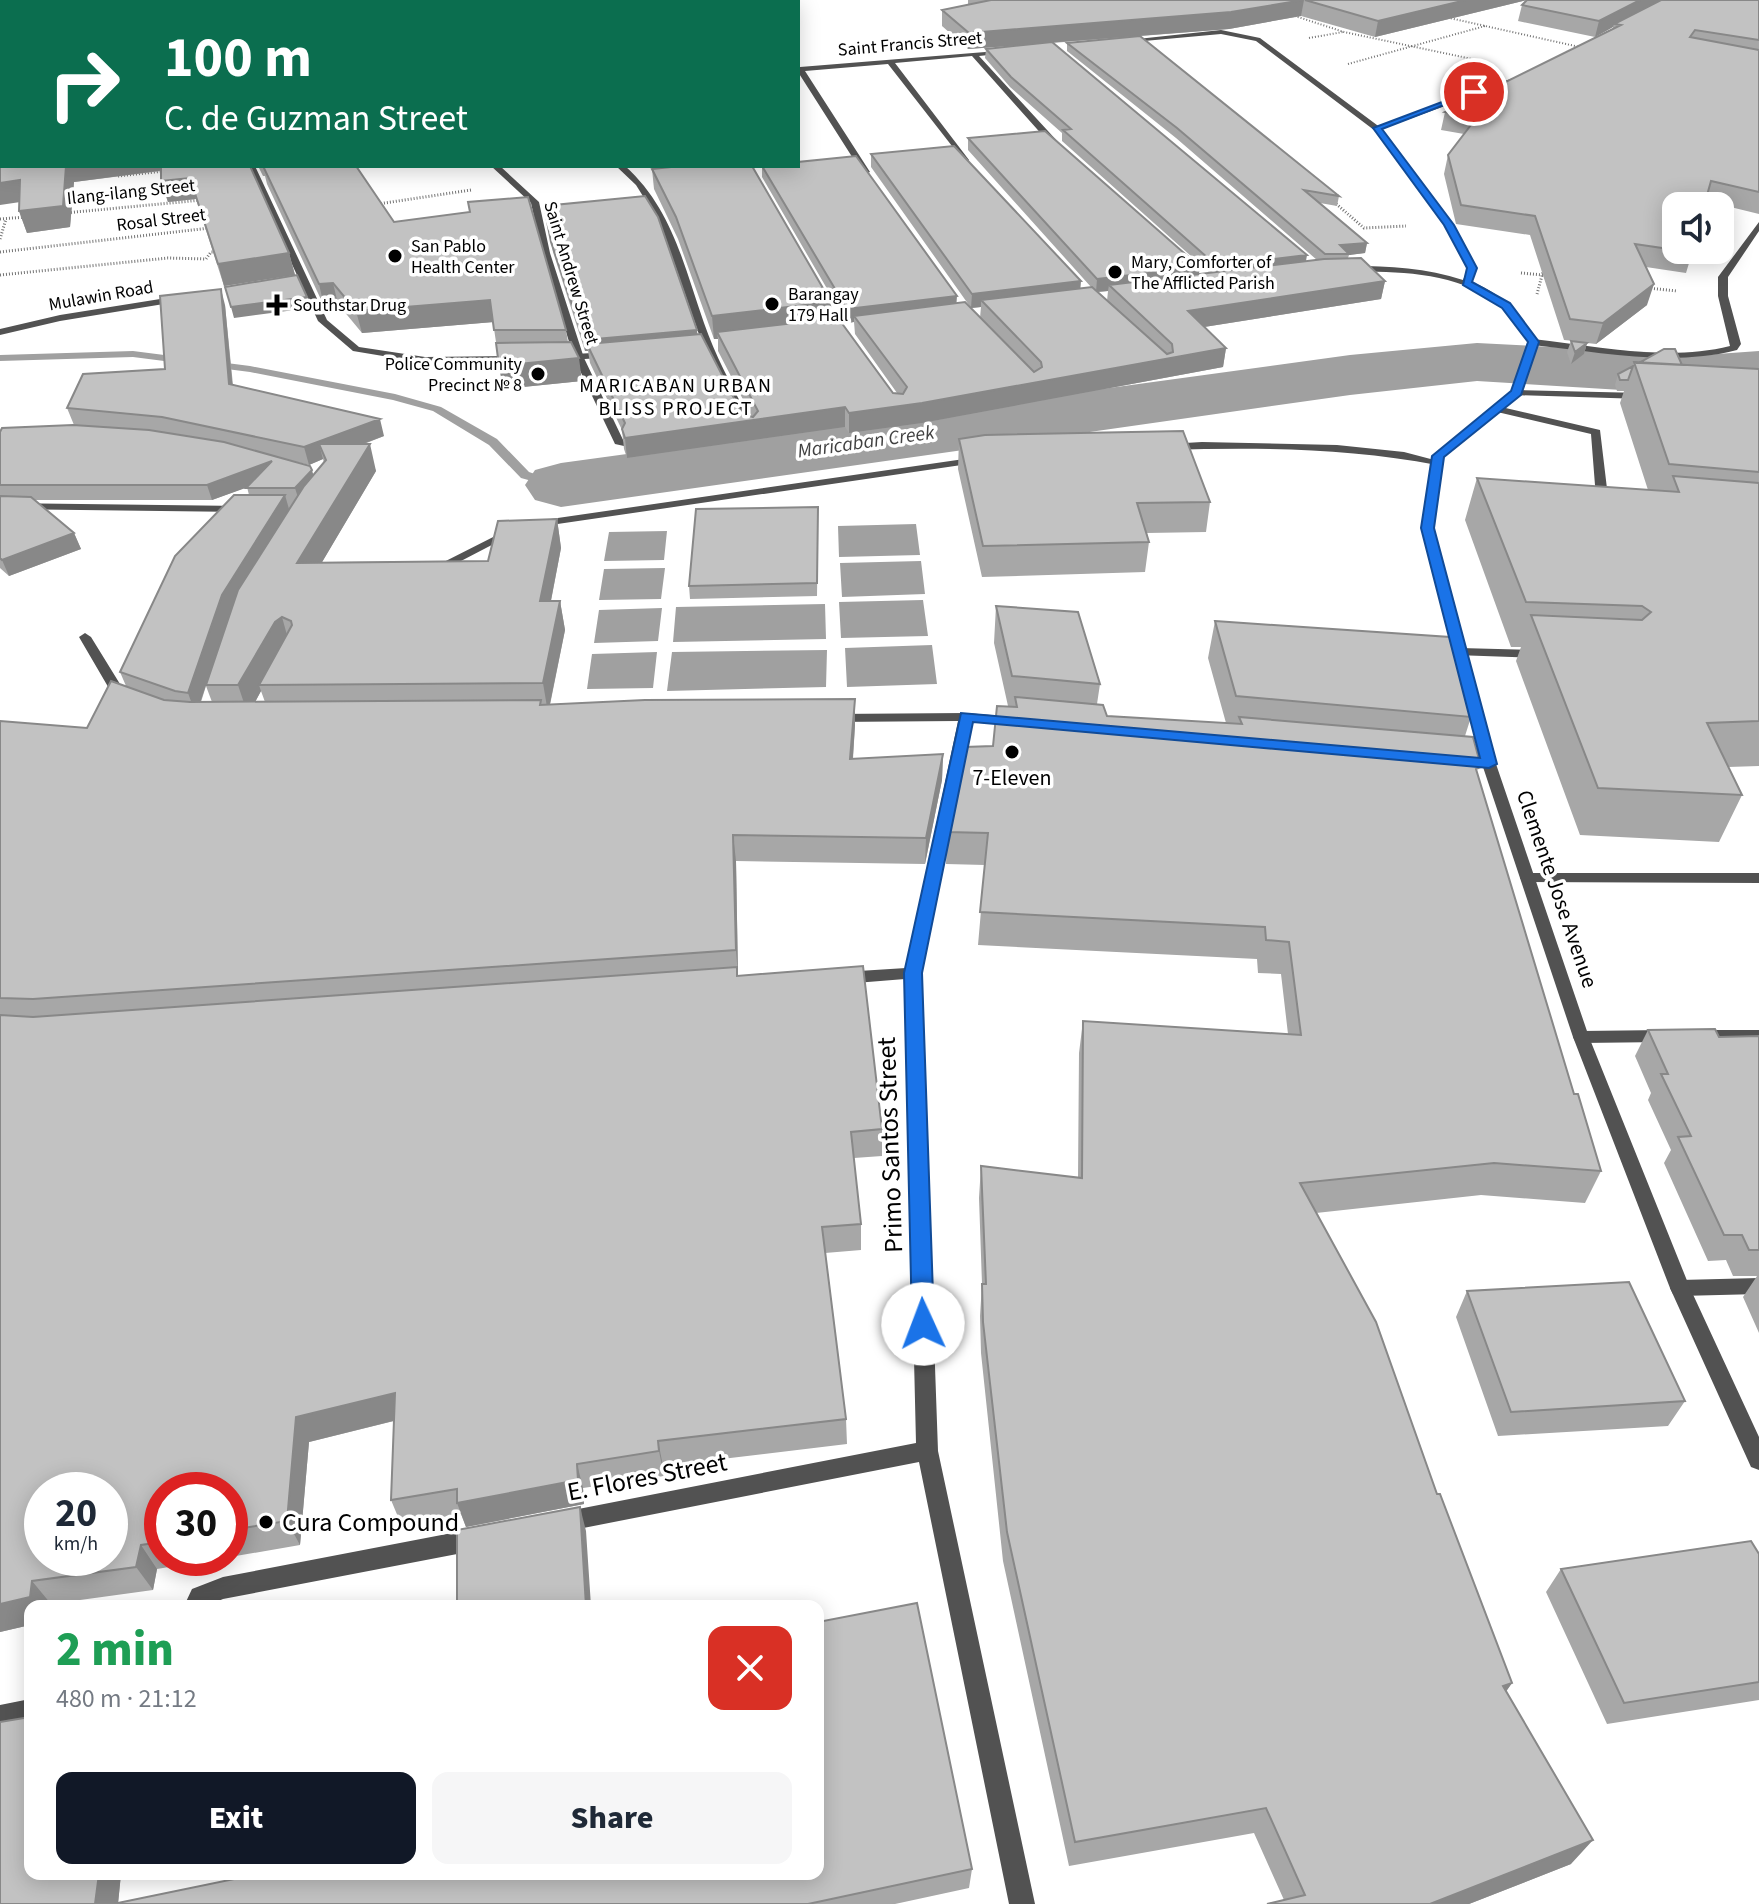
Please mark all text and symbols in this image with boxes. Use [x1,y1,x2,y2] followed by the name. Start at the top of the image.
[164,19,312,98] text: 100 m
[837,25,983,63] street label: Saint Francis Street
[32,32,136,136] icon: right
[1440,58,1508,126] pin
[1452,70,1496,114] icon: arrive
[164,93,468,144] text: C. de Guzman Street
[66,173,196,211] street label: Ilang-ilang Street
[1662,192,1734,264] map controls
[1662,192,1734,264] button: sound
[537,198,605,348] street label: Saint Andrew Street
[115,202,207,238] street label: Rosal Street
[411,234,515,280] place label: San Pablo Health Center
[386,247,404,265] marker: San Pablo Health Center
[1131,250,1275,296] place label: Mary, Comforter of The Afflicted Parish
[1106,263,1124,281] marker: Mary, Comforter of The Afflicted Parish
[47,274,155,318] street label: Mulawin Road
[788,282,859,328] place label: Barangay 179 Hall
[293,293,406,318] place label: Southstar Drug
[763,295,781,313] marker: Barangay 179 Hall
[268,296,286,314] marker: Southstar Drug
[385,352,523,398] place label: Police Community Precinct № 8
[529,365,547,383] marker: Police Community Precinct № 8
[579,372,773,423] district label: MARICABAN URBAN BLISS PROJECT
[796,418,937,465] water label: Maricaban Creek
[1003,743,1021,761] marker: 7-Eleven
[972,762,1052,794] place label: 7-Eleven
[1508,786,1606,992] street label: Clemente Jose Avenue
[868,1036,912,1254] street label: Primo Santos Street
[881,1282,965,1366] position arrow
[564,1443,730,1511] street label: E. Flores Street
[144,1472,248,1576] speed limit sign: 30
[55,1485,97,1542] text: 20
[282,1504,459,1541] place label: Cura Compound
[257,1513,275,1531] marker: Cura Compound
[54,1530,98,1558] text: km/h
[56,1616,174,1684] text: 2 min
[708,1626,792,1710] button: close
[56,1680,197,1717] text: 480 m · 21:12
[56,1772,416,1864] button: Exit
[432,1772,792,1864] button: Share

